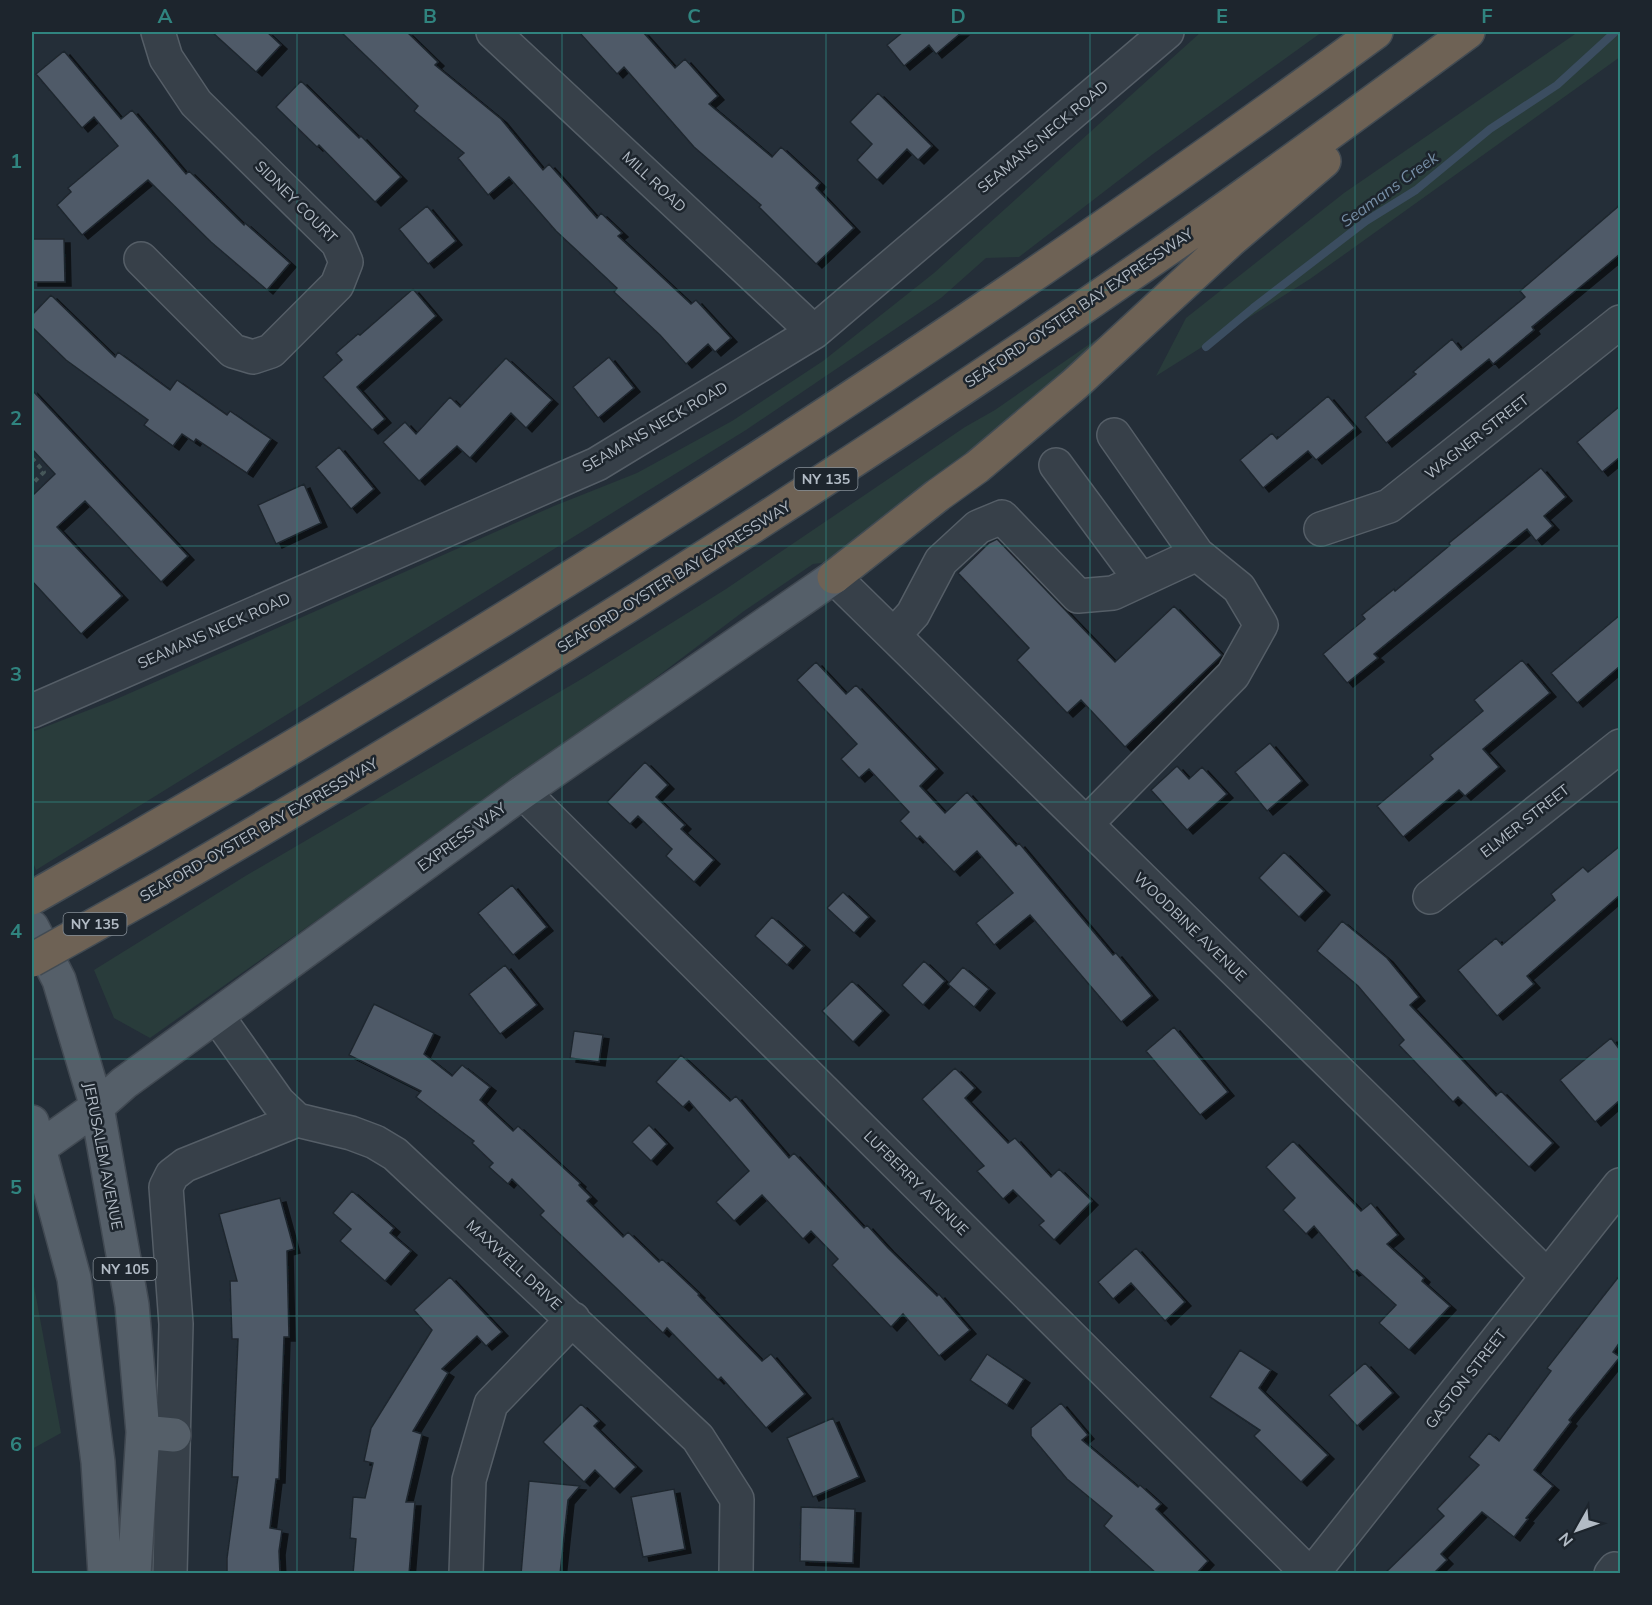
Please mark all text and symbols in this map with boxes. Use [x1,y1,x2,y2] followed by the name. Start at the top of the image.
[158,3,173,28] text: A
[423,3,437,28] text: B
[687,3,701,28] text: C
[950,3,966,28] text: D
[1216,3,1228,28] text: E
[1481,3,1493,28] text: F
[973,76,1112,197] street label: SEAMANS NECK ROAD
[1336,146,1442,231] water label: Seamans Creek
[618,147,690,216] street label: MILL ROAD
[10,148,22,173] text: 1
[251,156,342,247] street label: SIDNEY COURT
[961,223,1197,391] street label: SEAFORD-OYSTER BAY EXPRESSWAY
[579,377,731,476] street label: SEAMANS NECK ROAD
[1421,390,1533,483] street label: WAGNER STREET
[10,405,22,430] text: 2
[794,468,858,490] road number: NY 135
[553,496,795,657] street label: SEAFORD-OYSTER BAY EXPRESSWAY
[135,588,293,673] street label: SEAMANS NECK ROAD
[10,661,22,686] text: 3
[136,753,382,906] street label: SEAFORD-OYSTER BAY EXPRESSWAY
[1476,780,1573,861] street label: ELMER STREET
[414,798,510,875] street label: EXPRESS WAY
[1130,868,1251,985] street label: WOODBINE AVENUE
[64,913,127,935] road number: NY 135
[10,918,22,943] text: 4
[80,1081,127,1231] street label: JERUSALEM AVENUE
[860,1126,973,1239] street label: LUFBERRY AVENUE
[10,1174,22,1199] text: 5
[463,1215,566,1314] street label: MAXWELL DRIVE
[94,1258,156,1280] road number: NY 105
[1421,1325,1510,1432] street label: GASTON STREET
[10,1431,22,1456] text: 6
[1547,1500,1607,1560] north arrow
[1554,1529,1577,1551] text: N

